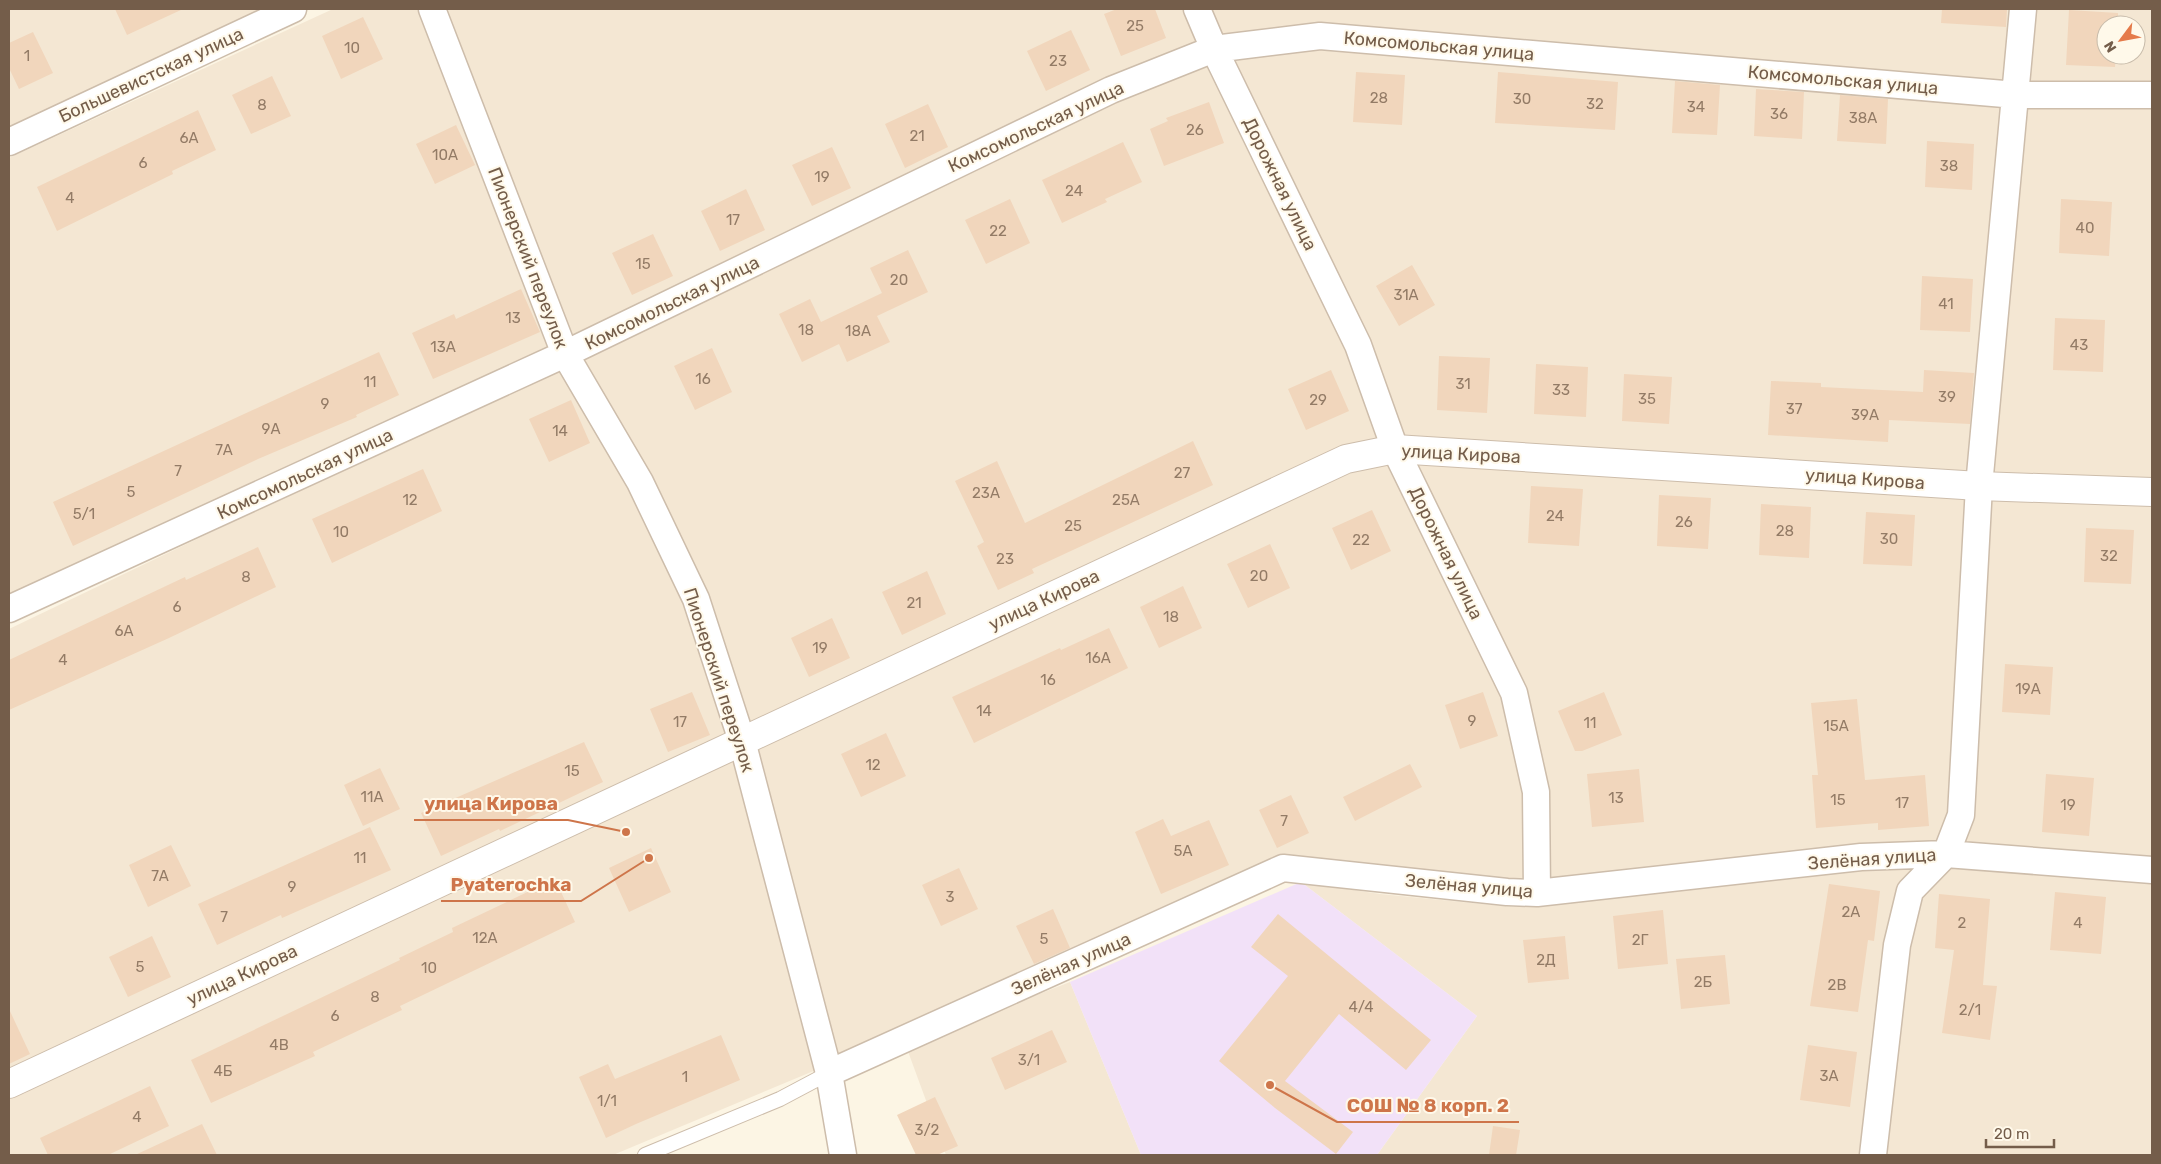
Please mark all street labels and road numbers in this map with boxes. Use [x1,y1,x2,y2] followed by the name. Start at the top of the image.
[55,23,247,127] street label: Большевистская улица
[1343,27,1535,65] street label: Комсомольская улица
[1747,61,1939,99] street label: Комсомольская улица
[945,77,1127,177] street label: Комсомольская улица
[1238,114,1322,254] street label: Дорожная улица
[483,164,573,352] street label: Пионерский переулок
[581,251,763,355] street label: Комсомольская улица
[214,424,396,524] street label: Комсомольская улица
[1401,440,1521,468] street label: улица Кирова
[1804,464,1926,494] street label: улица Кирова
[1404,483,1488,623] street label: Дорожная улица
[985,565,1103,635] street label: улица Кирова
[679,585,759,775] street label: Пионерский переулок
[1807,844,1937,874] street label: Зелёная улица
[1404,869,1534,903] street label: Зелёная улица
[1008,928,1134,1000] street label: Зелёная улица
[183,940,301,1010] street label: улица Кирова

